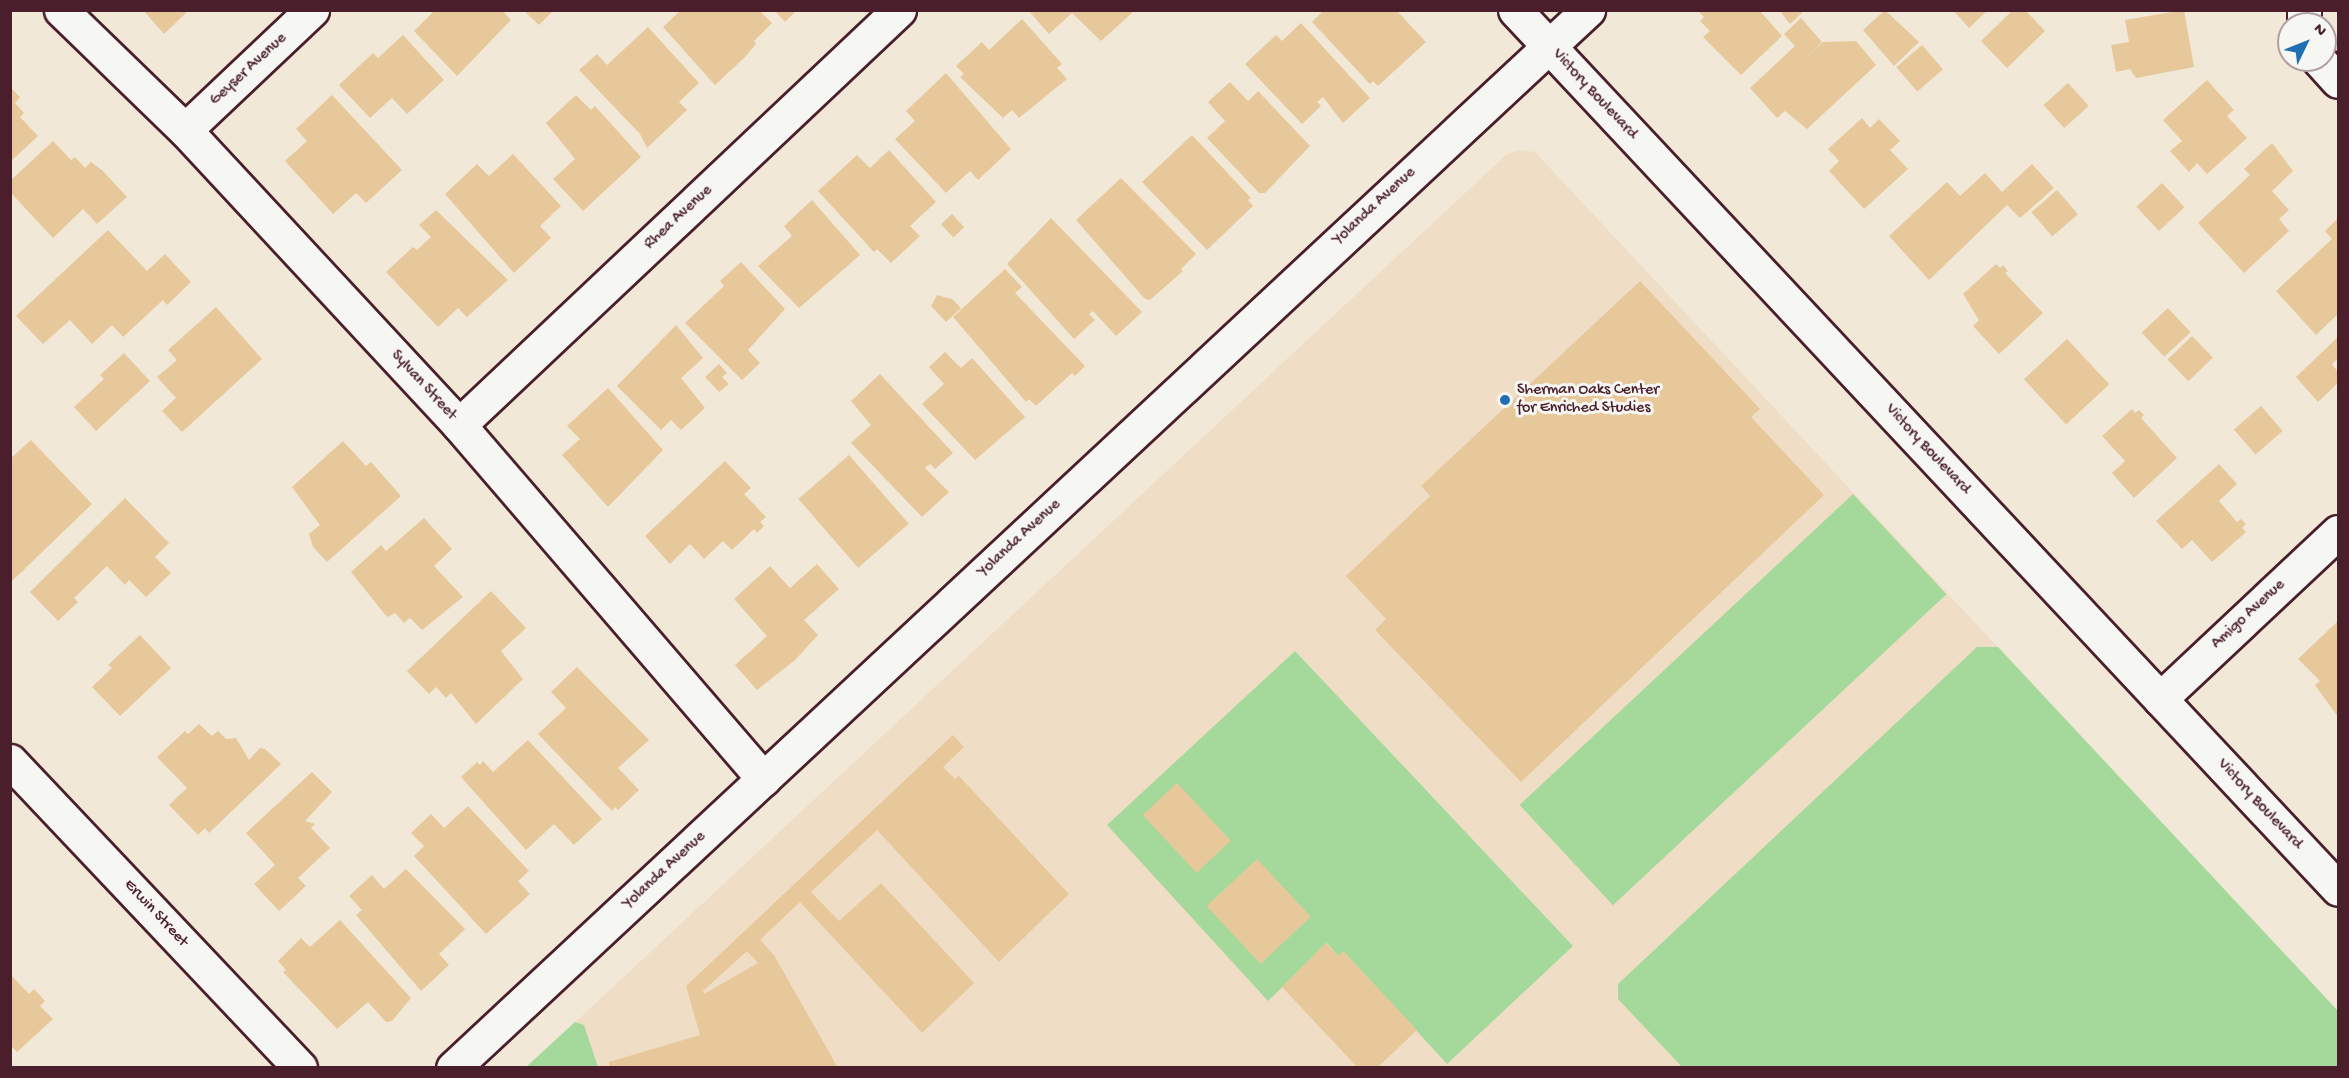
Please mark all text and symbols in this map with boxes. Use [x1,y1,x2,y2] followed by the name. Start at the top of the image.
[2277,12,2337,72] north arrow
[2309,20,2330,41] text: N
[207,30,291,110] street label: Geyser Avenue
[1547,46,1641,144] street label: Victory Boulevard
[1330,164,1420,250] street label: Yolanda Avenue
[641,182,717,254] street label: Rhea Avenue
[386,347,460,425] street label: Sylvan Street
[1517,381,1659,419] place label: Sherman Oaks Center for Enriched Studies
[1498,393,1512,407] marker: Sherman Oaks Center for Enriched Studies
[1880,401,1974,499] street label: Victory Boulevard
[975,496,1065,582] street label: Yolanda Avenue
[2208,576,2290,654] street label: Amigo Avenue
[2212,756,2306,854] street label: Victory Boulevard
[620,828,710,914] street label: Yolanda Avenue
[119,876,191,952] street label: Erwin Street

